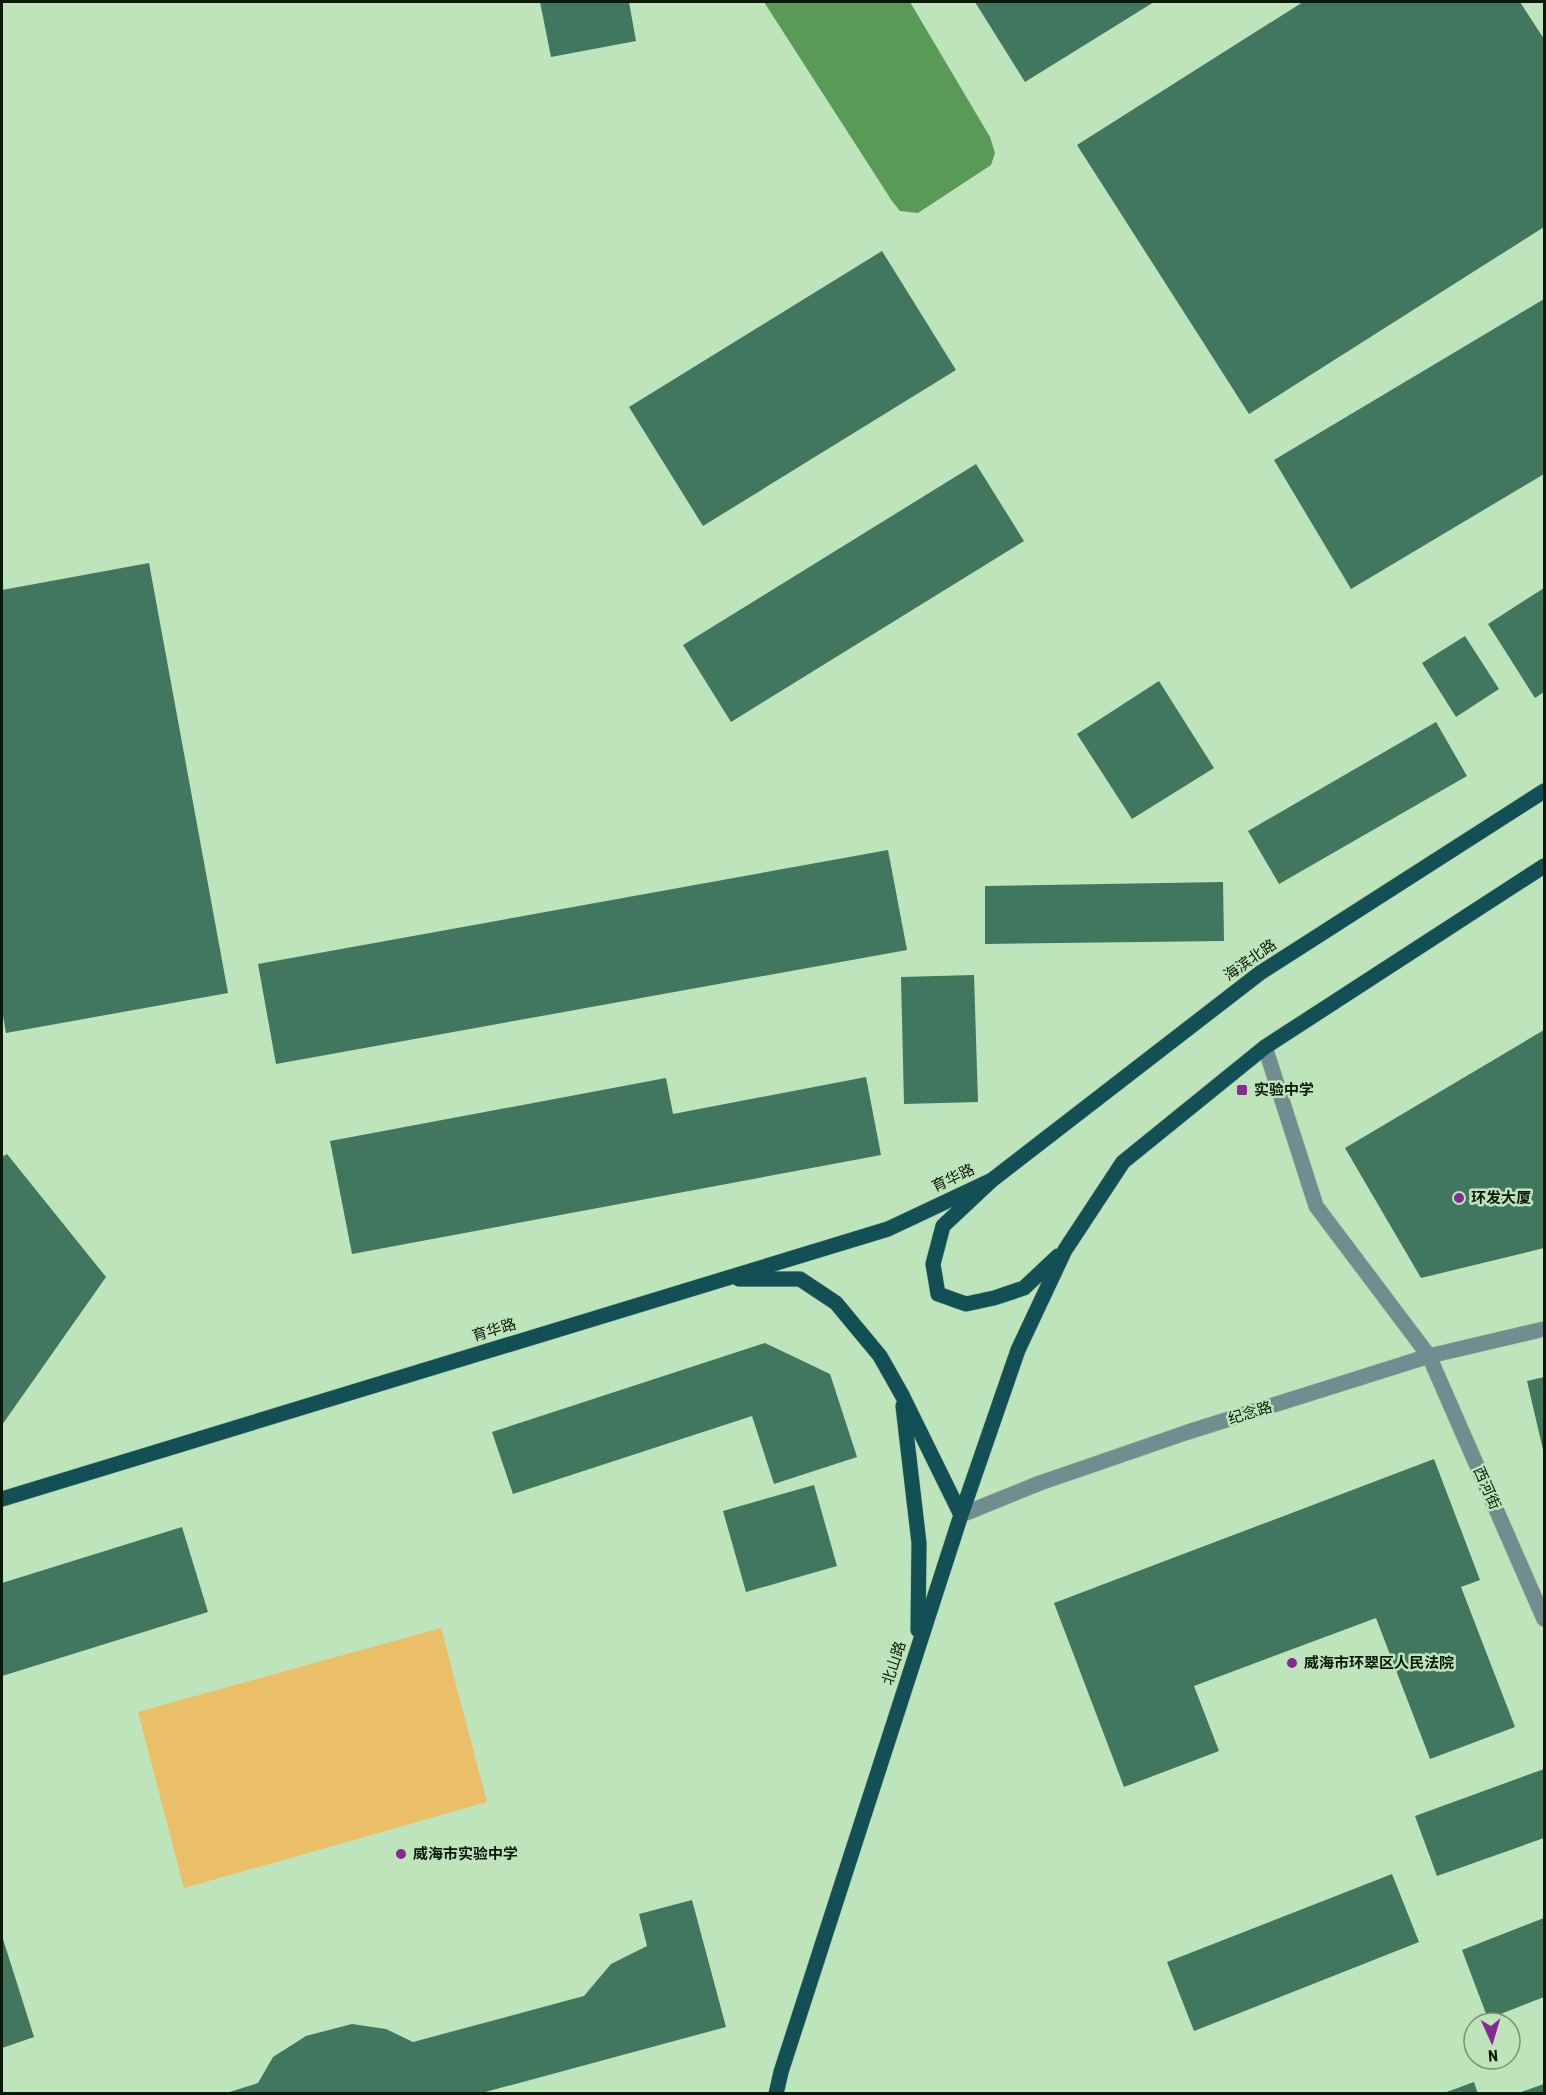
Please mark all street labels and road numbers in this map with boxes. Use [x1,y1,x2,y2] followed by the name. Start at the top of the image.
[1220,935,1280,985] street label: 海滨北路
[929,1160,977,1196] street label: 育华路
[470,1315,518,1345] street label: 育华路
[1226,1398,1274,1428] street label: 纪念路
[1470,1464,1504,1512] street label: 西河街
[878,1639,910,1687] street label: 北山路

